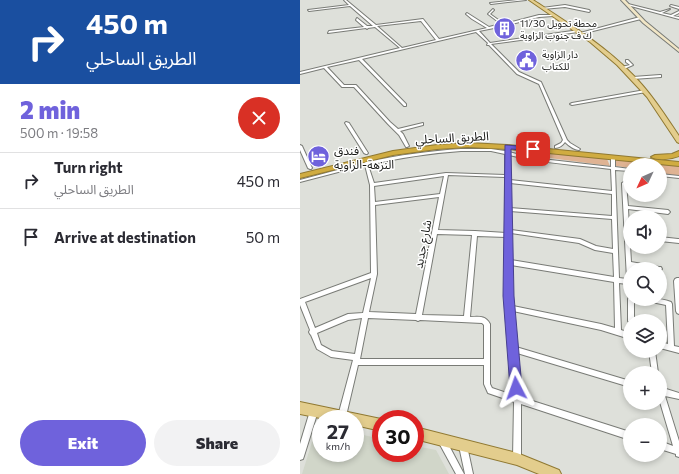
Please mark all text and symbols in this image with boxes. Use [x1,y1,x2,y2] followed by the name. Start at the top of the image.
[86,6,168,40] text: 450 m
[20,16,72,68] icon: right
[492,16,518,42] building icon: محطة تحويل 11/30 ك ف جنوب الزاوية
[520,17,597,42] place label: محطة تحويل 11/30 ك ف جنوب الزاوية
[86,47,196,69] text: الطريق الساحلي
[514,47,540,73] public building icon: دار الزاوية للكتاب
[542,48,578,72] place label: دار الزاوية للكتاب
[20,95,80,124] text: 2 min
[238,97,280,139] button: close
[20,125,98,141] text: 500 m · 19:58
[415,128,489,150] street label: الطريق الساحلي
[516,132,550,166] pin
[522,138,544,160] icon: arrive
[334,143,394,172] place label: فندق النزهة-الزاوية
[305,144,331,170] hotel icon: فندق النزهة-الزاوية
[54,158,123,176] text: Turn right
[623,158,667,202] north arrow
[623,158,667,462] map controls
[20,170,42,192] icon: right
[237,172,280,190] text: 450 m
[54,181,134,197] text: الطريق الساحلي
[623,210,667,254] button: sound
[410,219,437,270] street label: شارع جديد
[20,226,42,248] icon: arrive
[54,228,196,246] text: Arrive at destination
[246,228,280,246] text: 50 m
[623,262,667,306] button: search
[623,314,667,358] button: layers
[623,366,667,410] button: +
[495,367,537,409] position arrow
[372,410,424,462] speed limit sign: 30
[623,418,667,462] button: −
[327,419,349,443] text: 27
[20,420,146,466] button: Exit
[154,420,280,466] button: Share
[326,440,350,452] text: km/h

